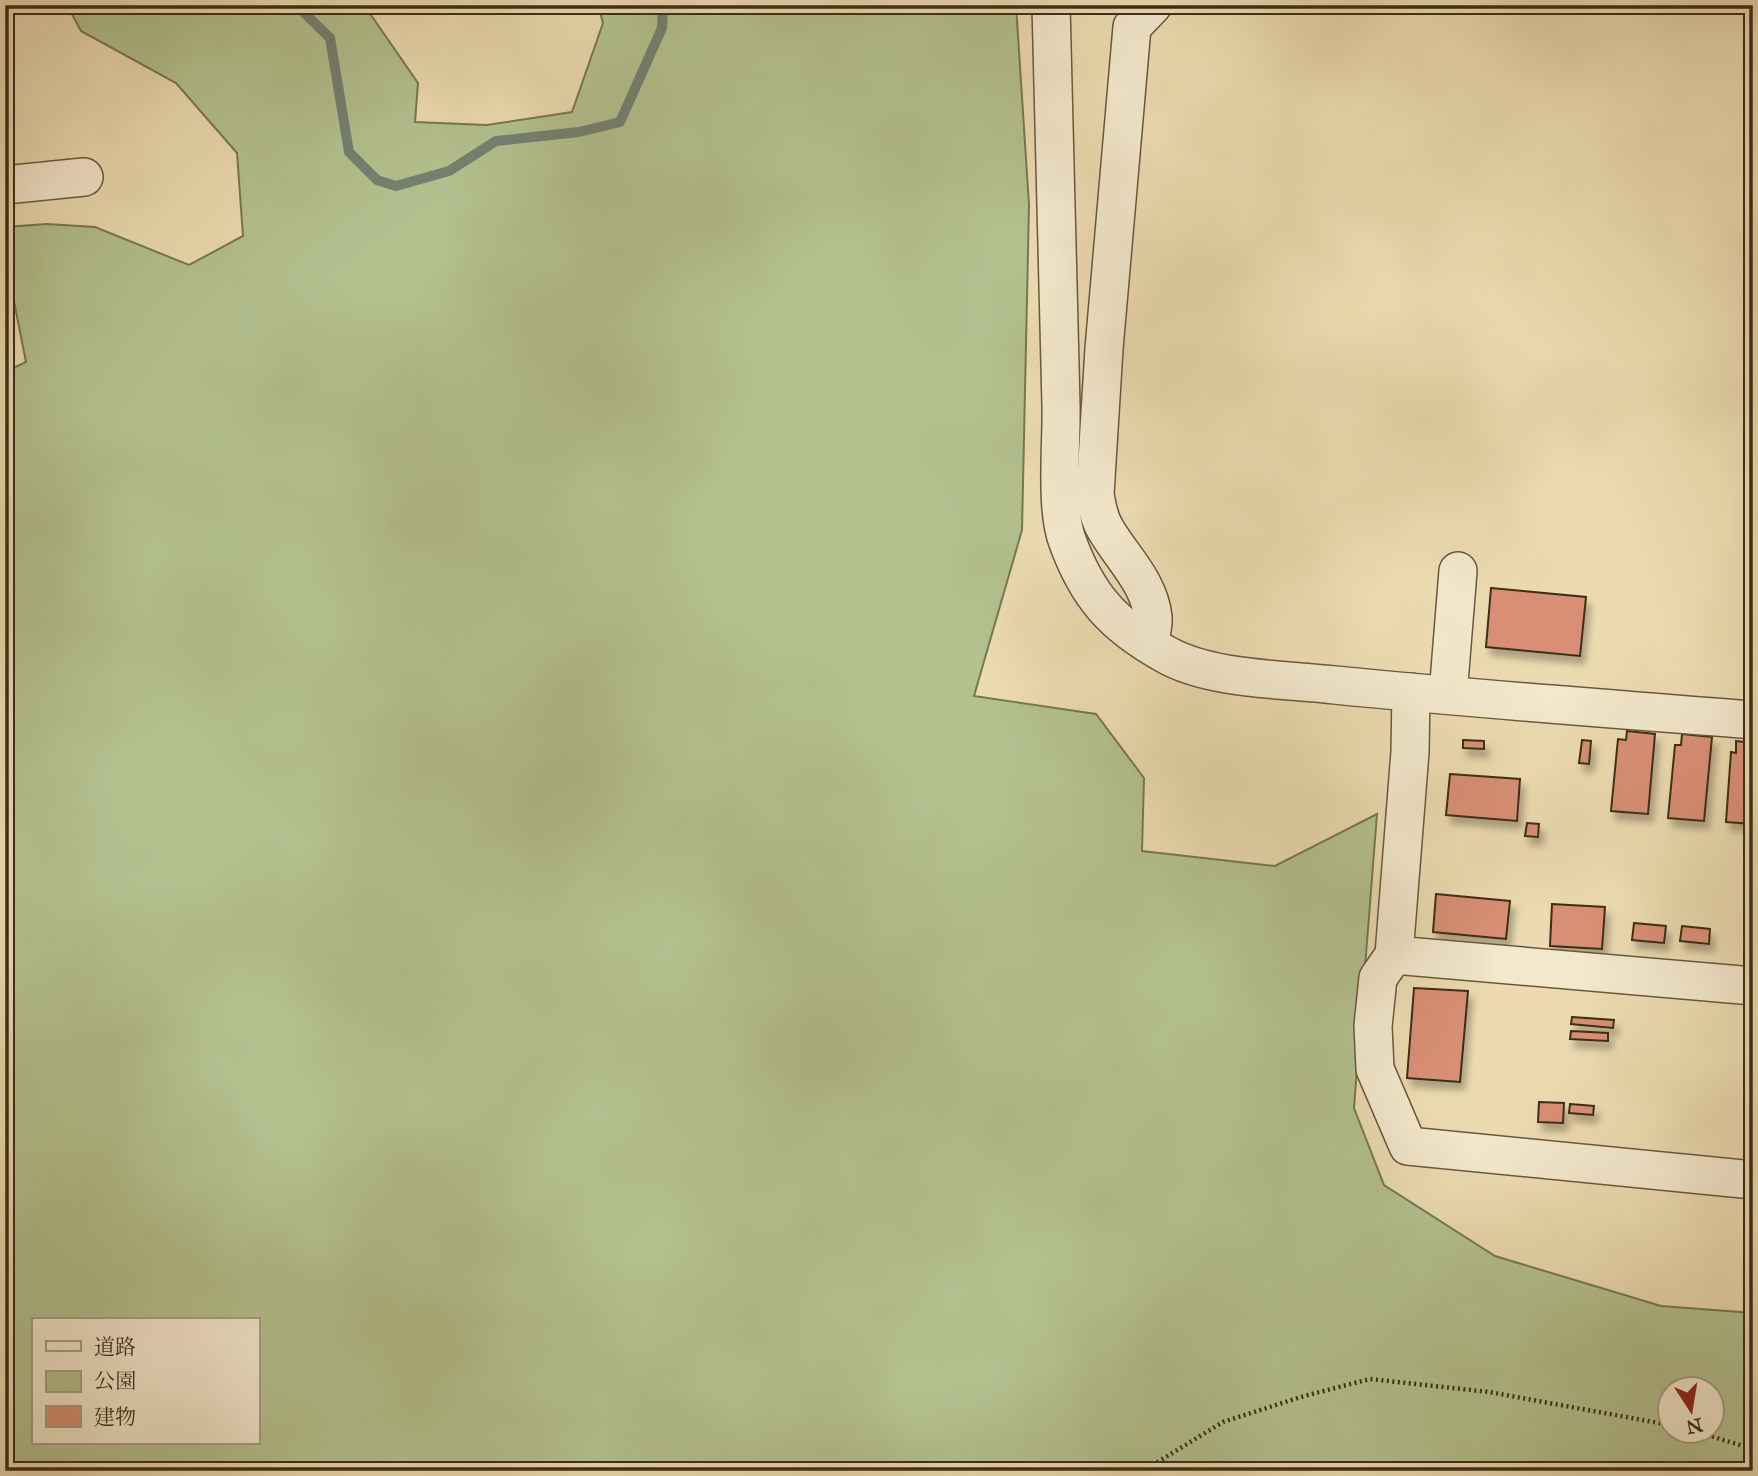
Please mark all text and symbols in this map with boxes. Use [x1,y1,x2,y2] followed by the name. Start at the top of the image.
[32,1318,259,1444] legend
[94,1334,136,1360] text: 道路
[94,1368,136,1394] text: 公園
[1656,1374,1726,1444] north arrow
[94,1404,136,1430] text: 建物
[1684,1413,1705,1439] text: N

